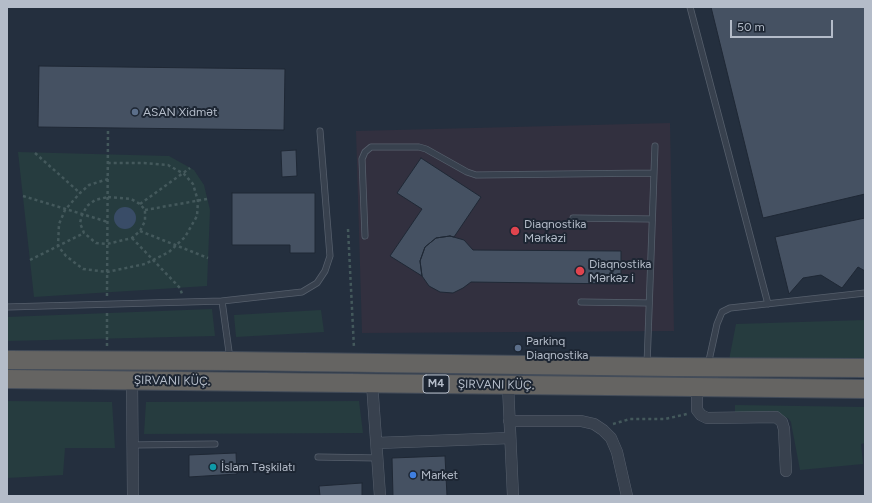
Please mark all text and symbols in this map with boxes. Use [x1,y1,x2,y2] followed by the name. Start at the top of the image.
[732,12,835,38] scale bar
[737,20,765,34] text: 50 m
[143,105,217,119] place label: ASAN Xidmət
[130,107,140,117] marker: ASAN Xidmət
[524,217,586,245] place label: Diaqnostika Mərkəzi
[509,225,521,237] marker: Diaqnostika Mərkəzi
[589,257,651,285] place label: Diaqnostika Mərkəz i
[574,265,586,277] marker: Diaqnostika Mərkəz i
[526,334,588,362] place label: Parkinq Diaqnostika
[513,343,523,353] marker: Parkinq Diaqnostika
[134,373,210,389] street label: ŞIRVANI KÜÇ.
[423,375,449,393] road number: M4
[458,377,534,393] street label: ŞIRVANI KÜÇ.
[221,460,295,474] place label: İslam Təşkilatı
[208,462,218,472] marker: İslam Təşkilatı
[421,468,458,482] place label: Market
[408,470,418,480] marker: Market

